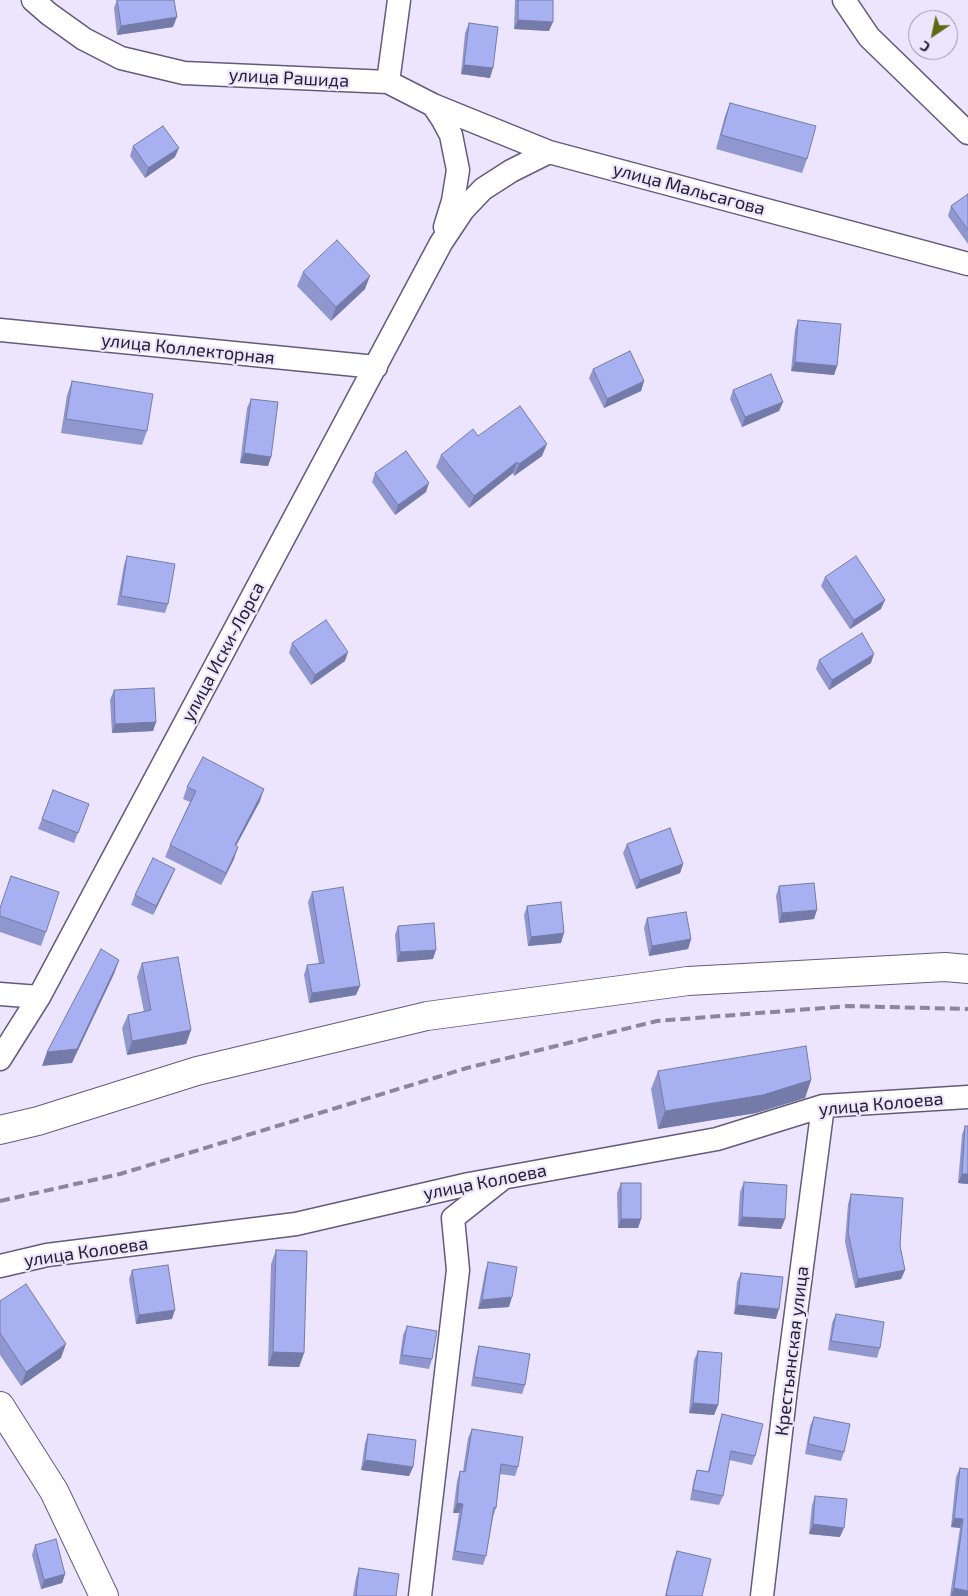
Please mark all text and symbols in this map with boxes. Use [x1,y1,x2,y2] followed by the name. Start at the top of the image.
[908,10,958,60] north arrow
[917,38,933,56] text: С
[228,64,350,92] street label: улица Рашида
[611,158,767,220] street label: улица Мальсагова
[100,329,276,369] street label: улица Коллекторная
[177,578,269,726] street label: улица Иски-Лорса
[818,1088,944,1120] street label: улица Колоева
[422,1159,548,1205] street label: улица Колоева
[23,1233,149,1271] street label: улица Колоева
[771,1265,813,1437] street label: Крестьянская улица

